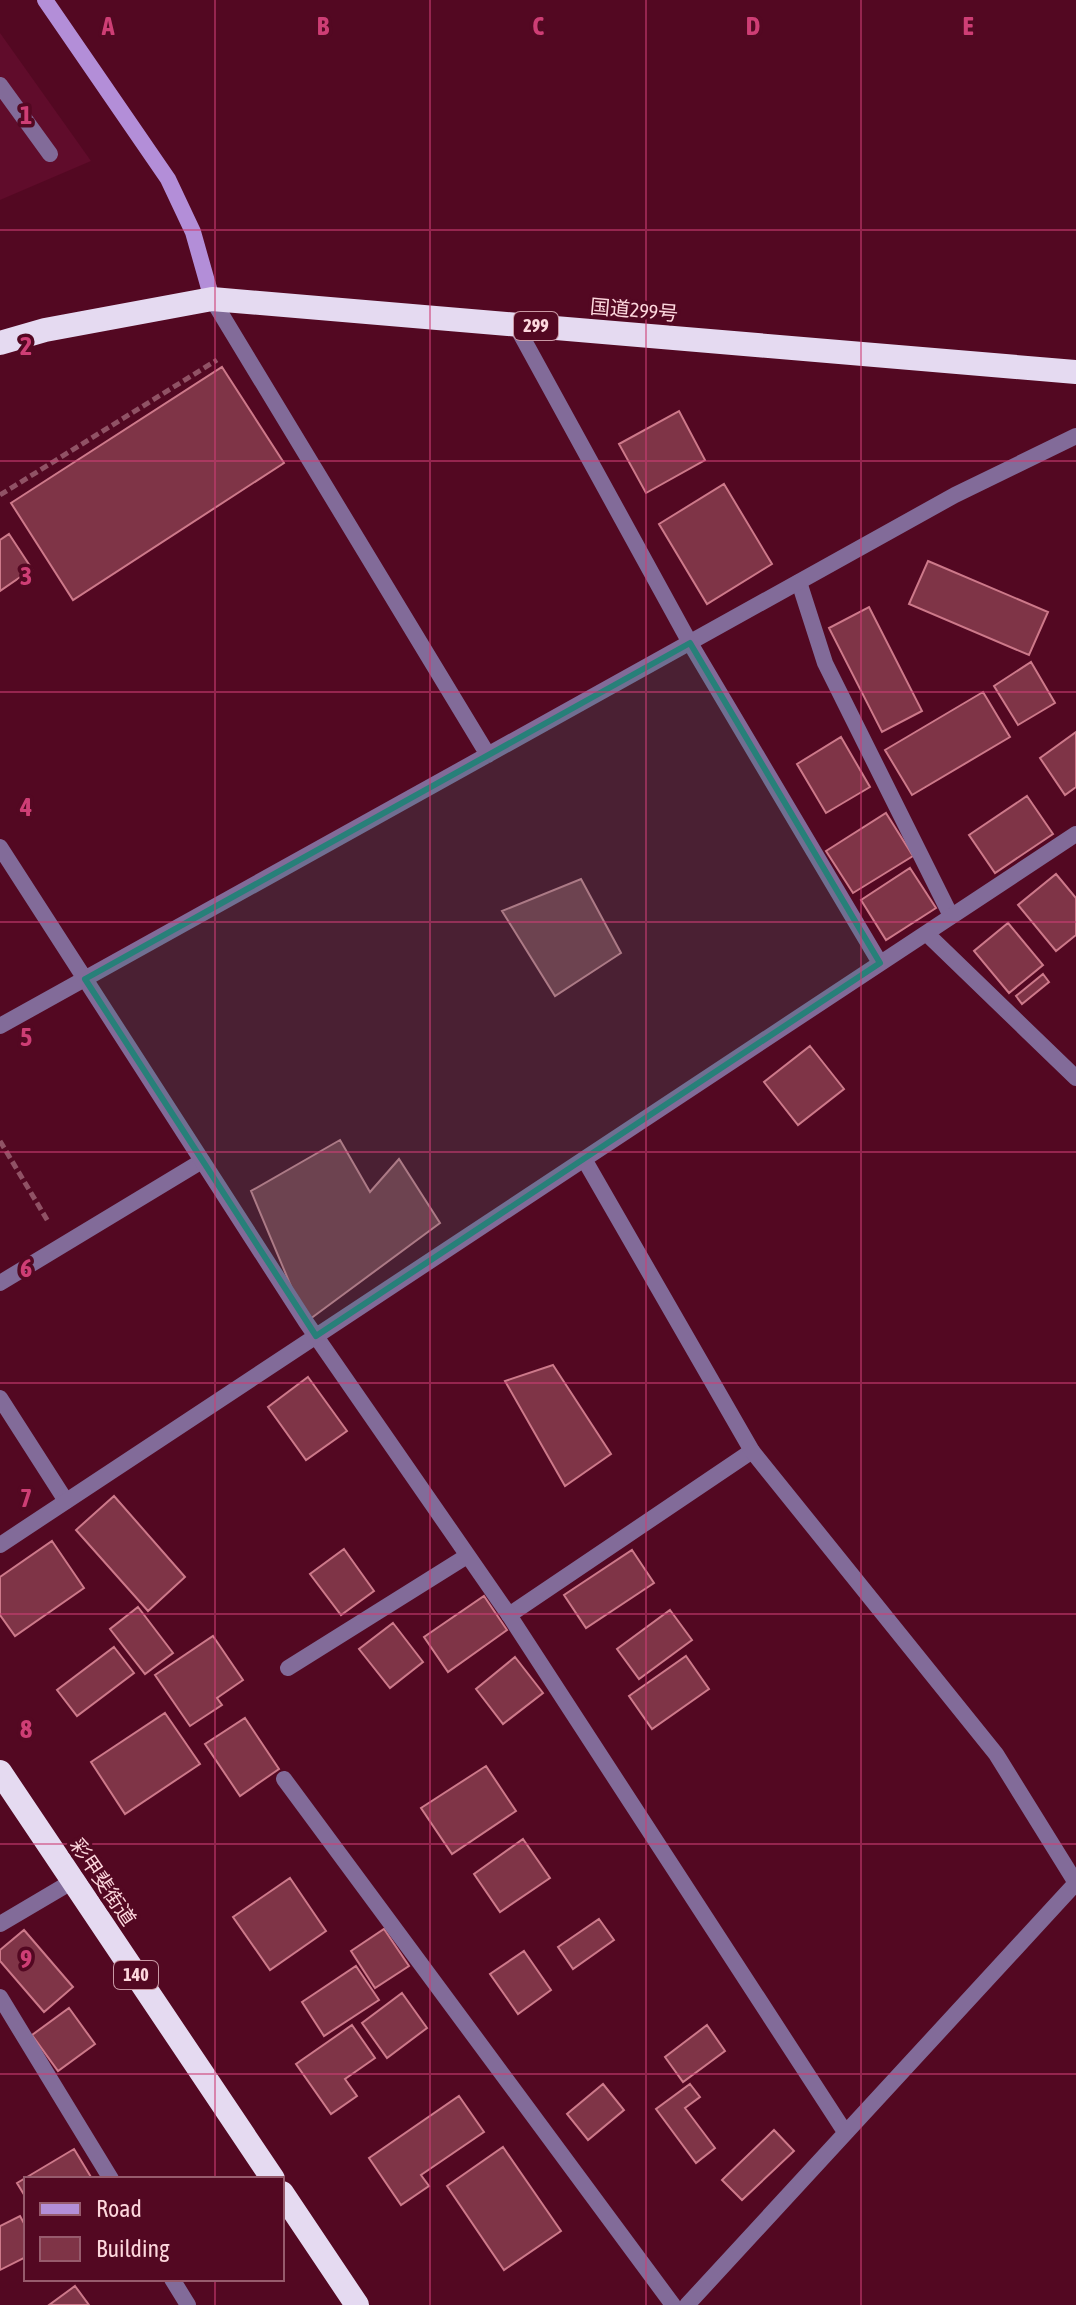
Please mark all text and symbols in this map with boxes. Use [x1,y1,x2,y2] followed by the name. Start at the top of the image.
[101,11,115,41] text: A
[317,11,330,41] text: B
[532,11,544,41] text: C
[746,11,760,41] text: D
[962,11,974,41] text: E
[20,100,32,130] text: 1
[589,294,679,325] street label: 国道299号
[514,312,558,340] road number: 299
[20,331,32,361] text: 2
[20,561,32,591] text: 3
[19,792,32,822] text: 4
[20,1022,32,1052] text: 5
[20,1253,32,1283] text: 6
[20,1483,32,1513] text: 7
[20,1714,32,1744] text: 8
[66,1834,141,1930] street label: 彩甲斐街道
[20,1944,32,1974] text: 9
[114,1961,158,1989] road number: 140
[24,2177,284,2281] legend
[96,2195,142,2222] text: Road
[96,2235,170,2262] text: Building

